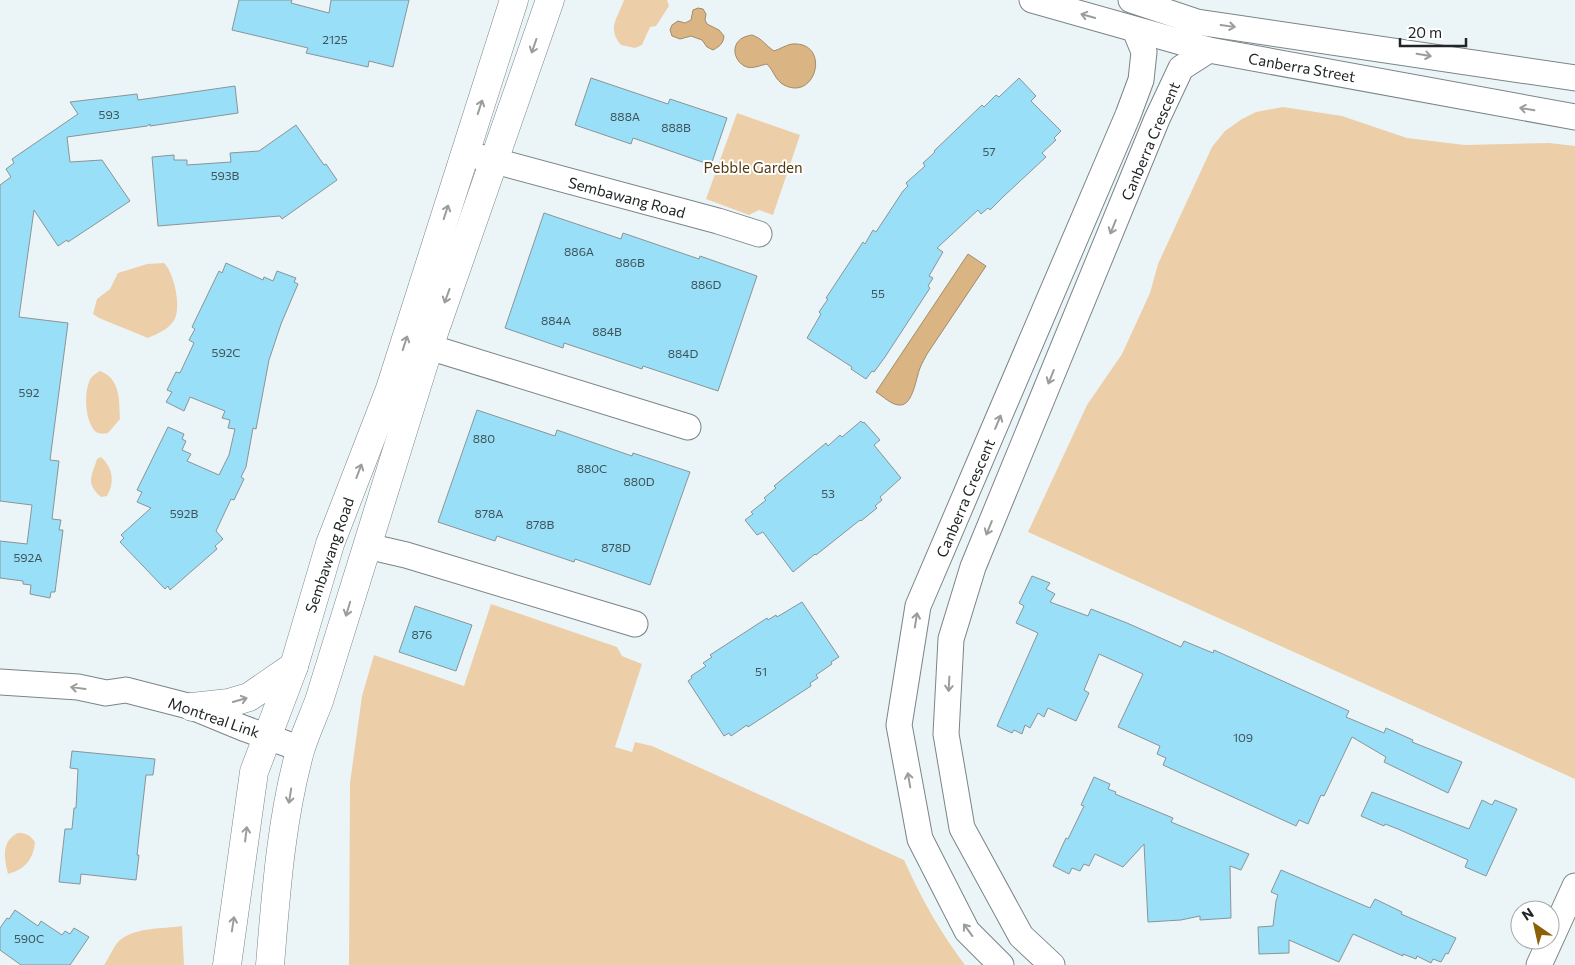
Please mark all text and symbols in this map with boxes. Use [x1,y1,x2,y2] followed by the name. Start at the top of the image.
[1081,11,1097,21] one-way arrow
[1400,15,1466,47] scale bar
[1220,21,1236,31] one-way arrow
[1408,23,1442,41] text: 20 m
[322,32,348,46] house number: 2125
[529,38,539,54] one-way arrow
[1247,49,1357,85] street label: Canberra Street
[1415,51,1431,61] one-way arrow
[1117,79,1183,203] street label: Canberra Crescent
[475,99,485,115] one-way arrow
[1519,103,1535,113] one-way arrow
[99,107,120,121] house number: 593
[610,109,640,123] house number: 888A
[661,120,691,134] house number: 888B
[982,144,996,158] house number: 57
[703,158,803,176] park label: Pebble Garden
[211,168,240,182] house number: 593B
[566,173,688,221] street label: Sembawang Road
[442,204,452,220] one-way arrow
[1108,219,1117,234] one-way arrow
[564,244,594,258] house number: 886A
[615,255,645,269] house number: 886B
[691,277,722,291] house number: 886D
[871,286,885,300] house number: 55
[442,288,451,304] one-way arrow
[541,313,571,327] house number: 884A
[592,324,622,338] house number: 884B
[401,335,411,351] one-way arrow
[211,345,241,359] house number: 592C
[668,346,698,360] house number: 884D
[1046,369,1056,384] one-way arrow
[19,385,40,399] house number: 592
[993,415,1003,430] one-way arrow
[473,431,495,445] house number: 880
[932,436,998,560] street label: Canberra Crescent
[577,461,607,475] house number: 880C
[355,463,364,479] one-way arrow
[623,474,655,488] house number: 880D
[821,486,835,500] house number: 53
[301,495,357,615] street label: Sembawang Road
[170,506,199,520] house number: 592B
[475,506,503,520] house number: 878A
[526,517,555,531] house number: 878B
[984,520,993,535] one-way arrow
[601,540,631,554] house number: 878D
[13,550,43,564] house number: 592A
[342,601,352,617] one-way arrow
[911,612,921,628] one-way arrow
[412,627,432,641] house number: 876
[755,664,767,678] house number: 51
[944,675,953,691] one-way arrow
[70,683,86,693] one-way arrow
[166,693,262,741] street label: Montreal Link
[231,695,247,705] one-way arrow
[1233,730,1253,744] house number: 109
[904,772,914,788] one-way arrow
[285,788,295,804] one-way arrow
[241,826,251,842] one-way arrow
[1510,900,1560,950] north arrow
[1518,904,1537,924] text: N
[229,916,239,932] one-way arrow
[963,923,973,937] one-way arrow
[14,931,44,945] house number: 590C

